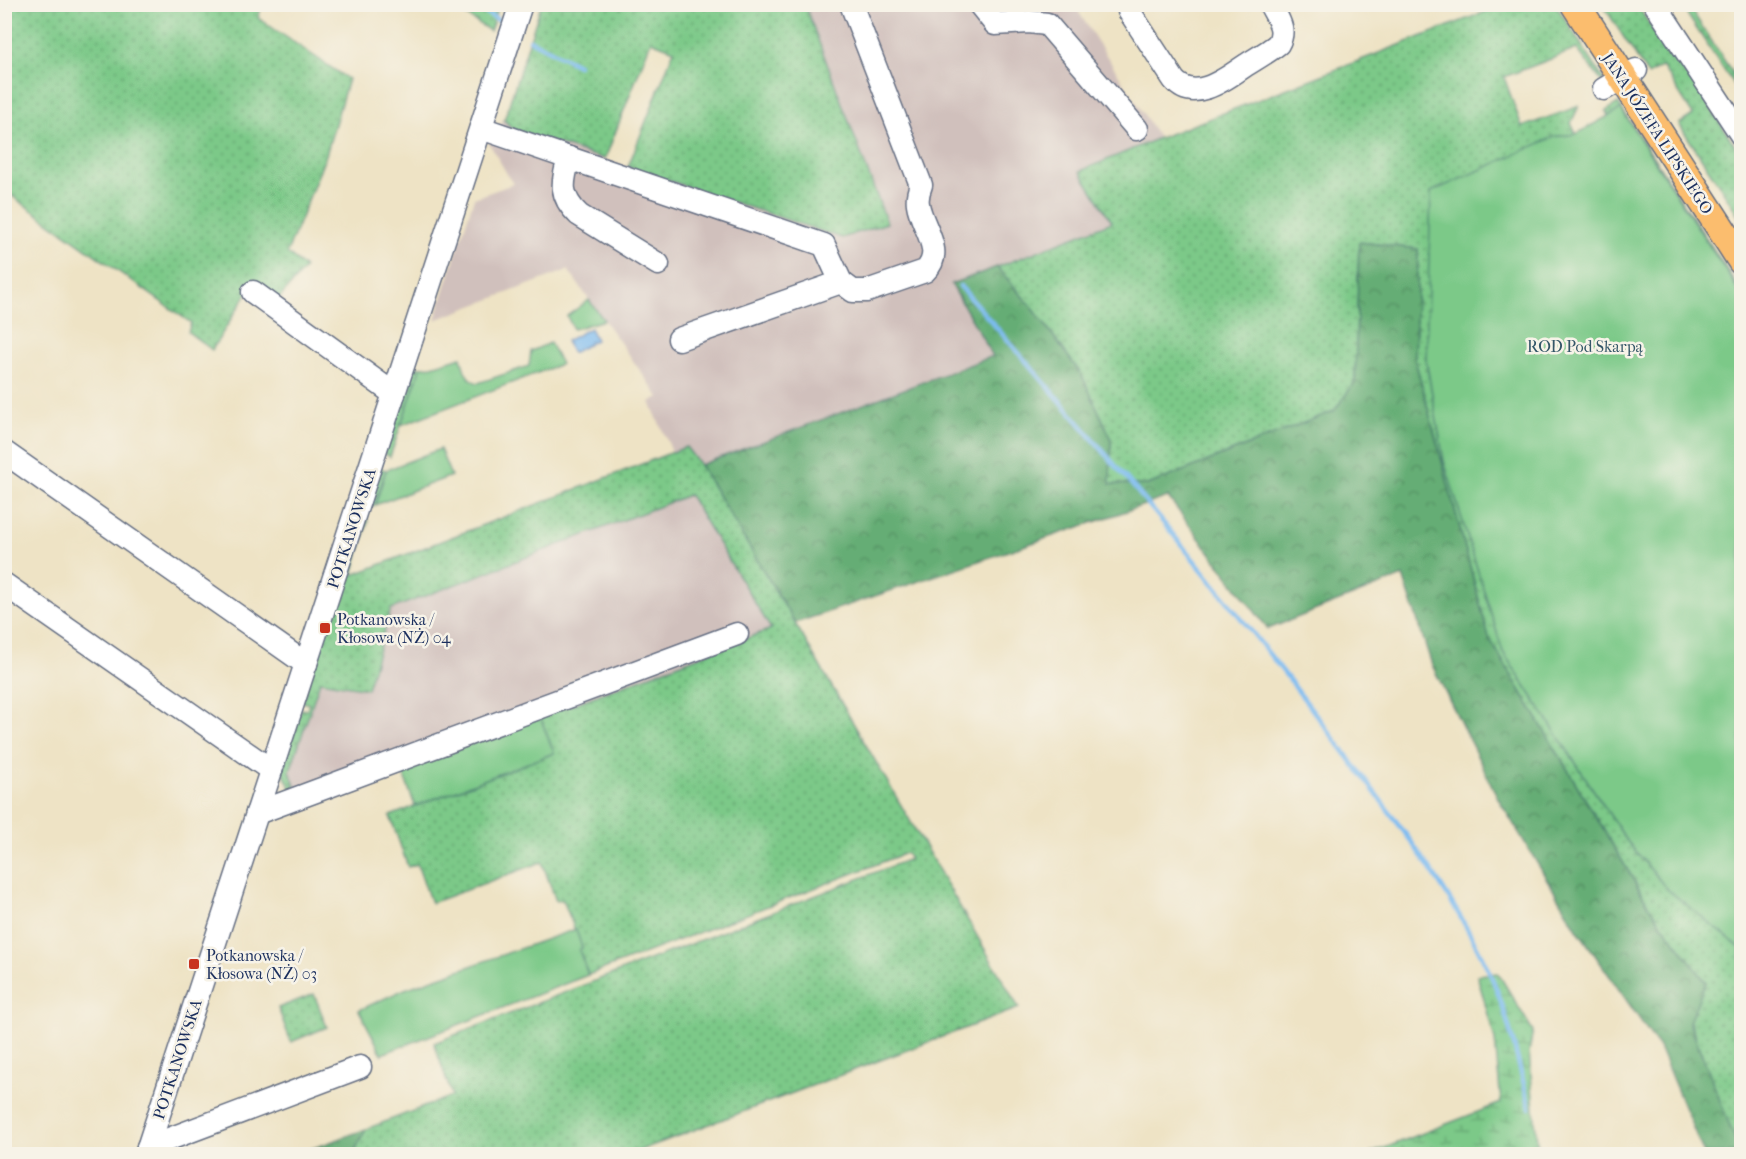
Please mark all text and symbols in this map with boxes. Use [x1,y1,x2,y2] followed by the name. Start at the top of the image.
[1597,47,1718,218] street label: JANA JÓZEFA LIPSKIEGO
[1527,337,1644,356] park label: ROD Pod Skarpą
[323,465,380,591] street label: POTKANOWSKA
[337,610,451,647] place label: Potkanowska / Kłosowa (NŻ) 04
[318,621,332,635] marker: Potkanowska / Kłosowa (NŻ) 04
[206,946,317,983] place label: Potkanowska / Kłosowa (NŻ) 03
[187,957,201,971] marker: Potkanowska / Kłosowa (NŻ) 03
[149,996,206,1122] street label: POTKANOWSKA

